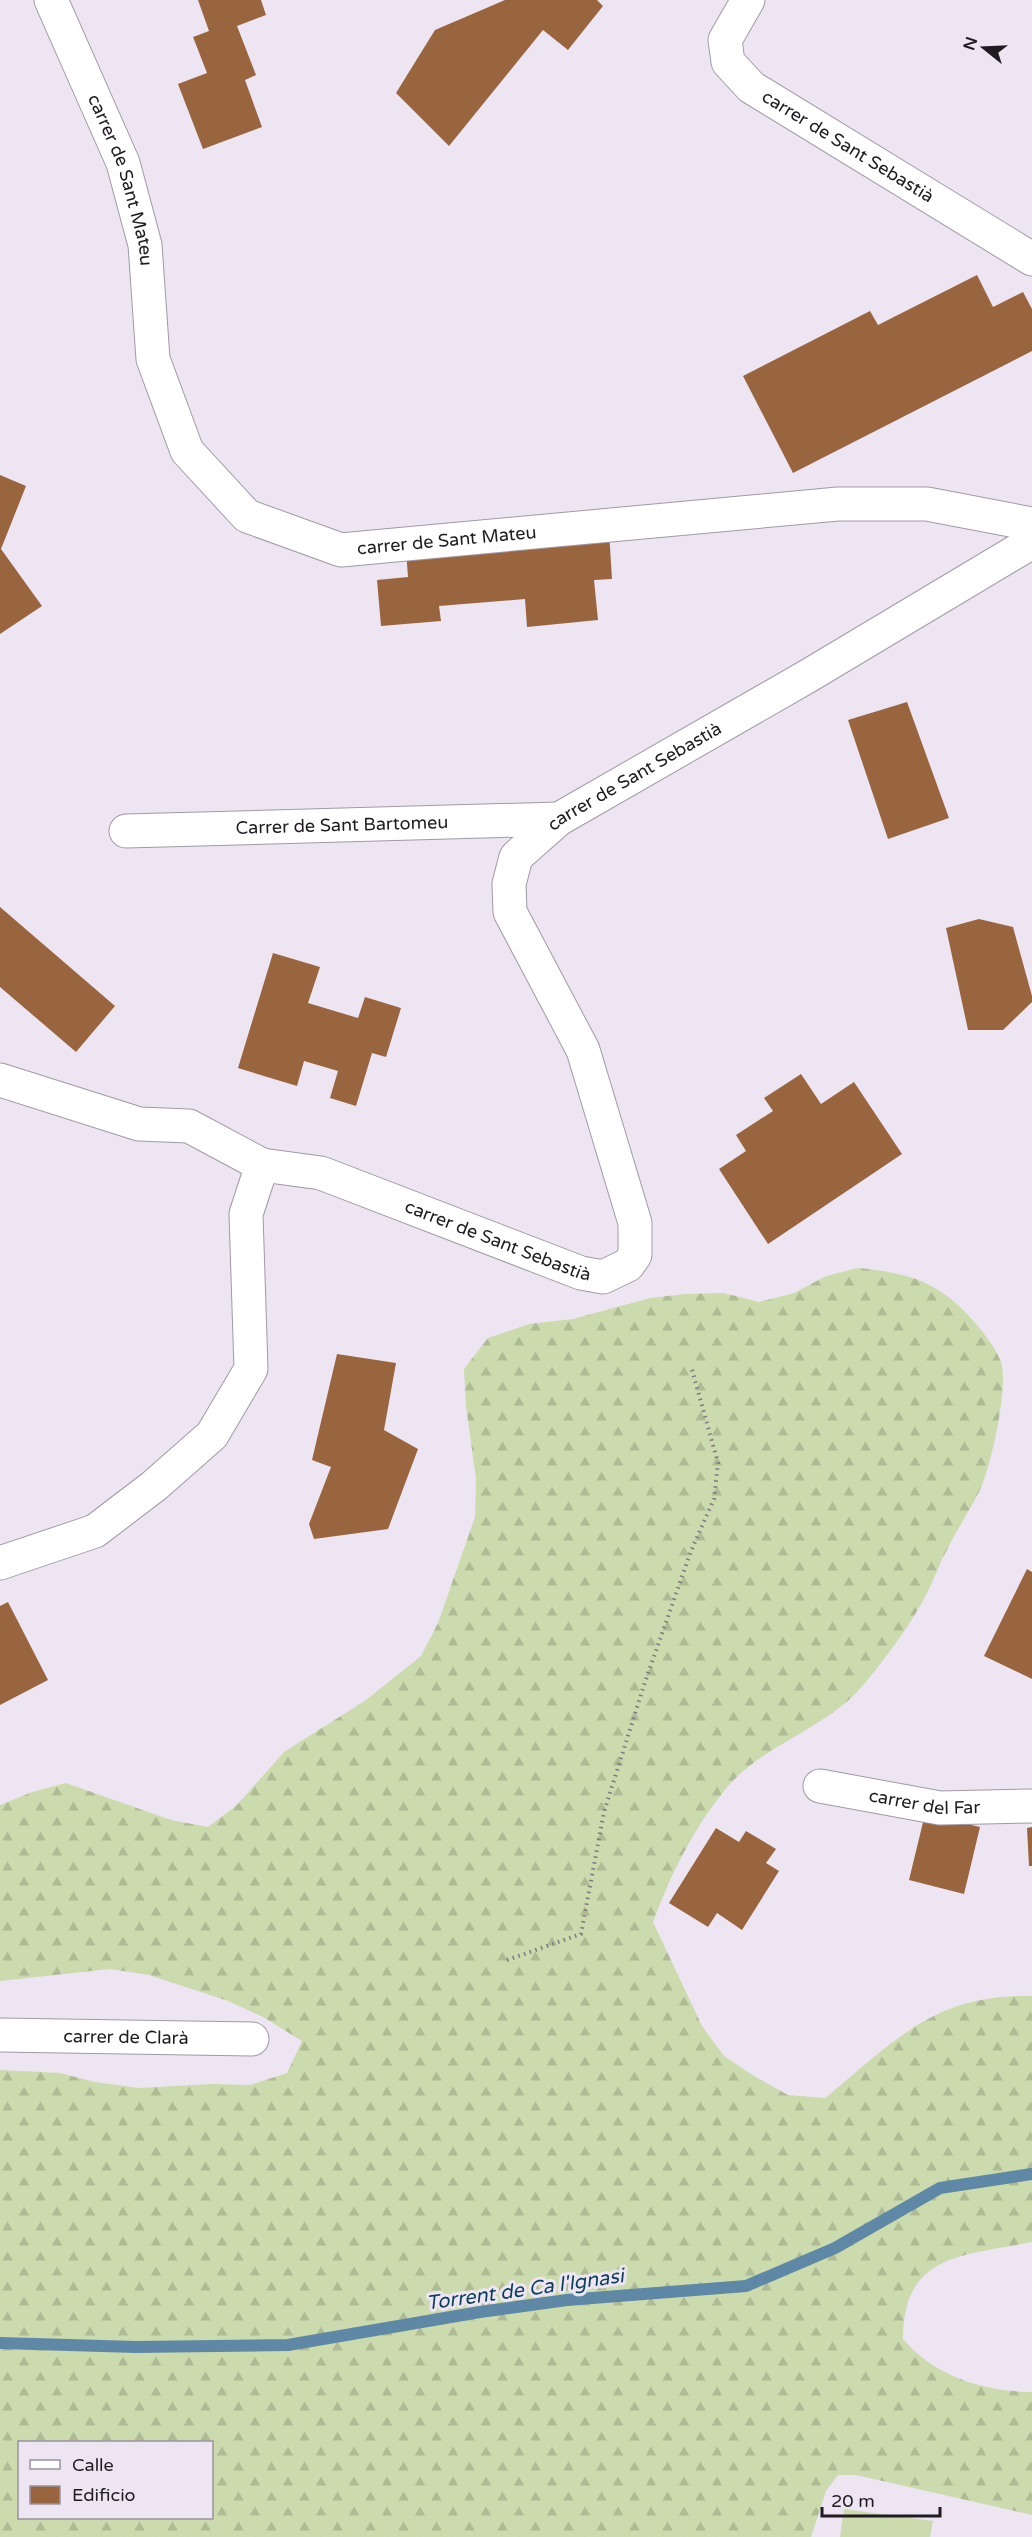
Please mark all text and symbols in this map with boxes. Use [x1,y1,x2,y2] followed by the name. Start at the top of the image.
[954,18,1014,78] north arrow
[959,34,982,53] text: N
[758,85,938,207] street label: carrer de Sant Sebastià
[83,91,157,267] street label: carrer de Sant Mateu
[356,521,537,559] street label: carrer de Sant Mateu
[543,717,725,835] street label: carrer de Sant Sebastià
[235,811,449,839] street label: Carrer de Sant Bartomeu
[402,1195,593,1286] street label: carrer de Sant Sebastià
[867,1784,981,1820] street label: carrer del Far
[63,2025,189,2049] street label: carrer de Clarà
[425,2264,628,2316] water label: Torrent de Ca l'Ignasi
[18,2441,213,2519] legend
[72,2454,114,2476] text: Calle
[822,2480,940,2518] scale bar
[72,2484,136,2506] text: Edificio
[831,2490,875,2512] text: 20 m

